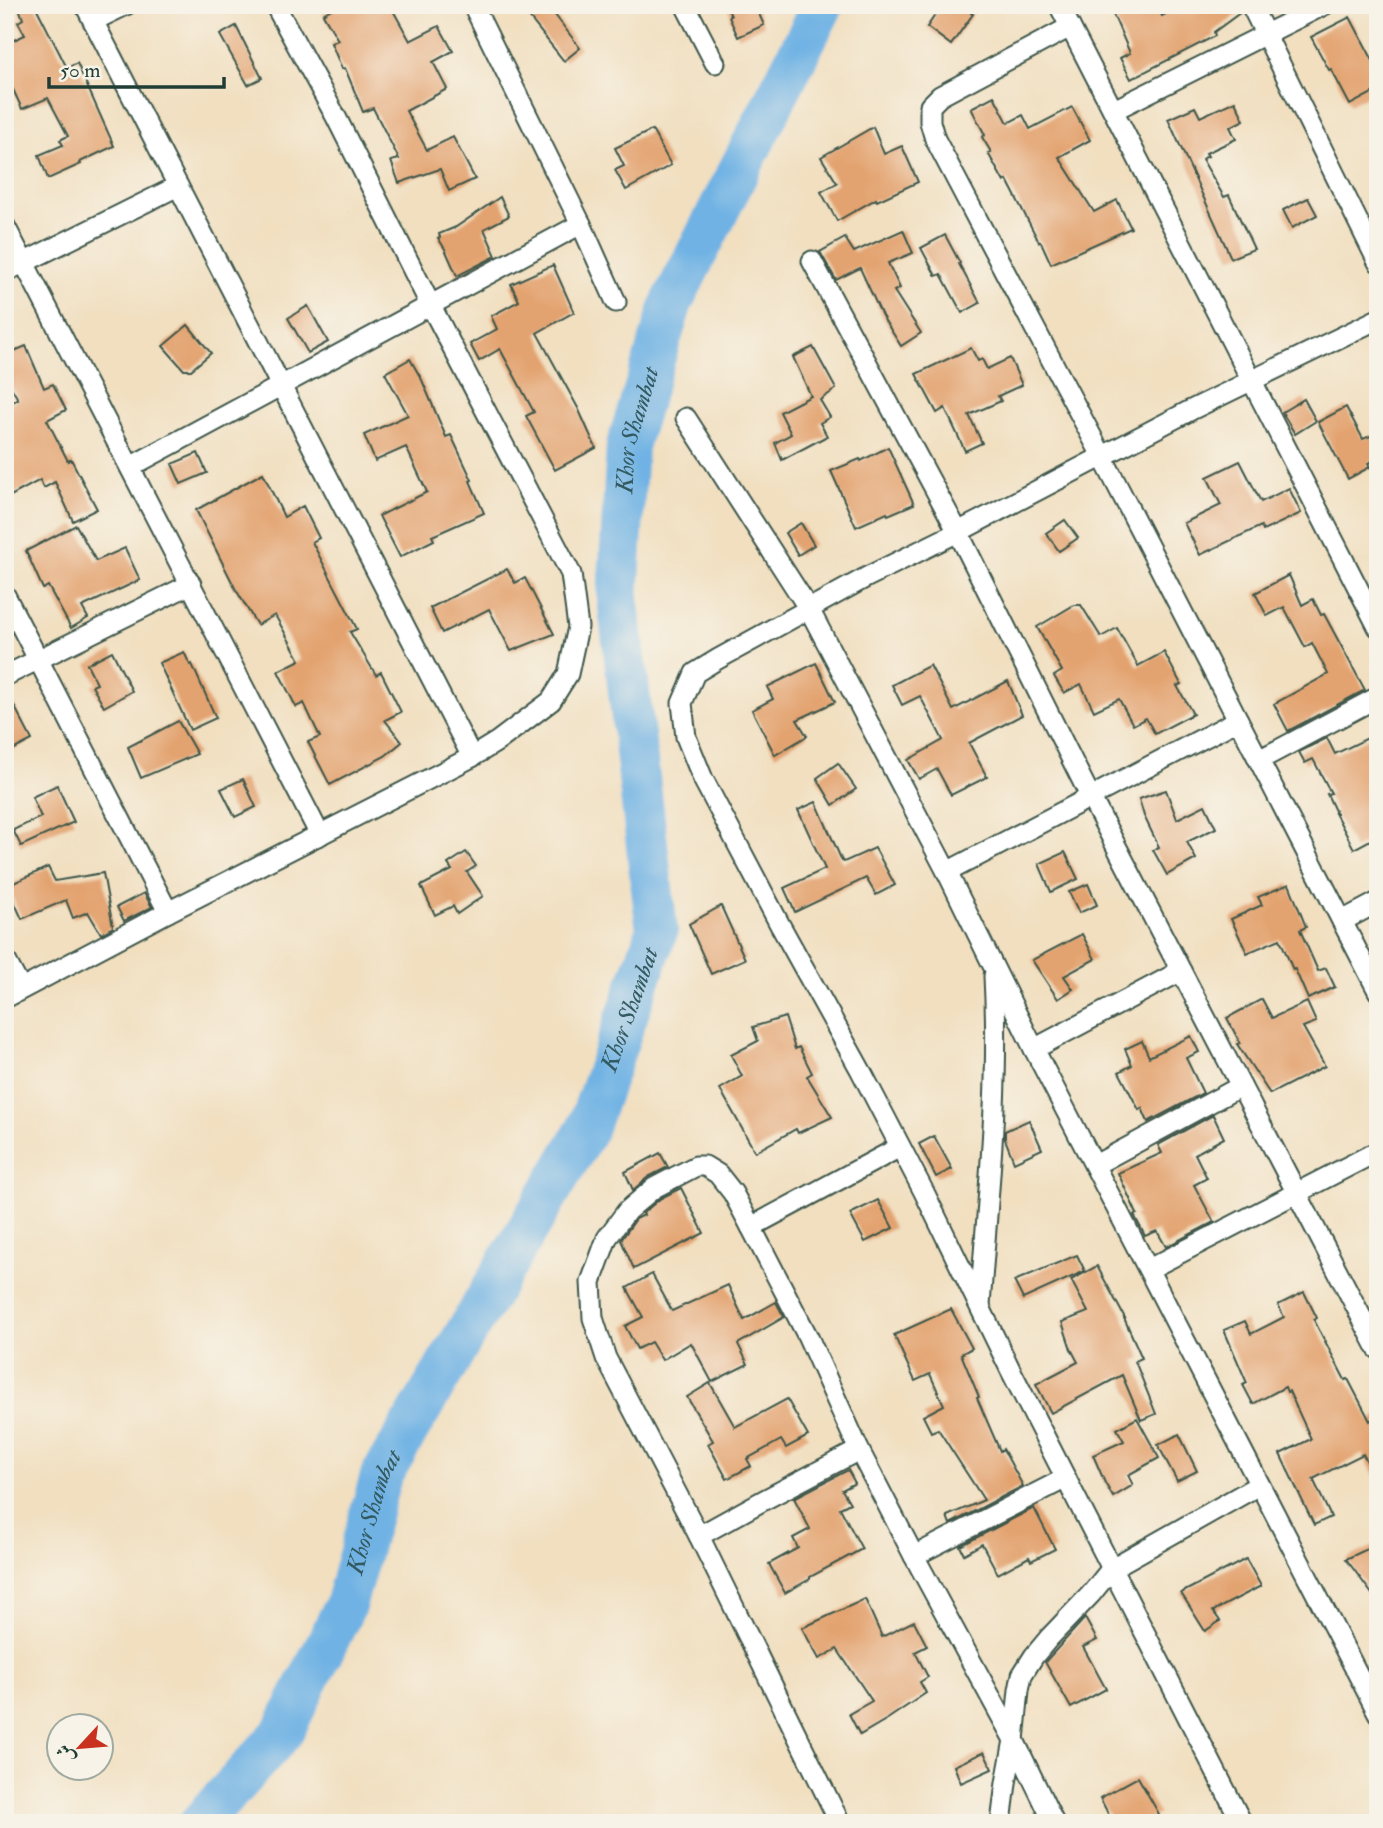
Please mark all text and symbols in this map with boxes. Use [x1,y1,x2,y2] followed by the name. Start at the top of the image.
[49,46,224,90] scale bar
[60,57,101,84] text: 50 m
[609,362,667,495] water label: Khor Shambat
[593,942,666,1076] water label: Khor Shambat
[339,1443,409,1579] water label: Khor Shambat
[46,1713,116,1783] north arrow
[51,1740,81,1768] text: ش

